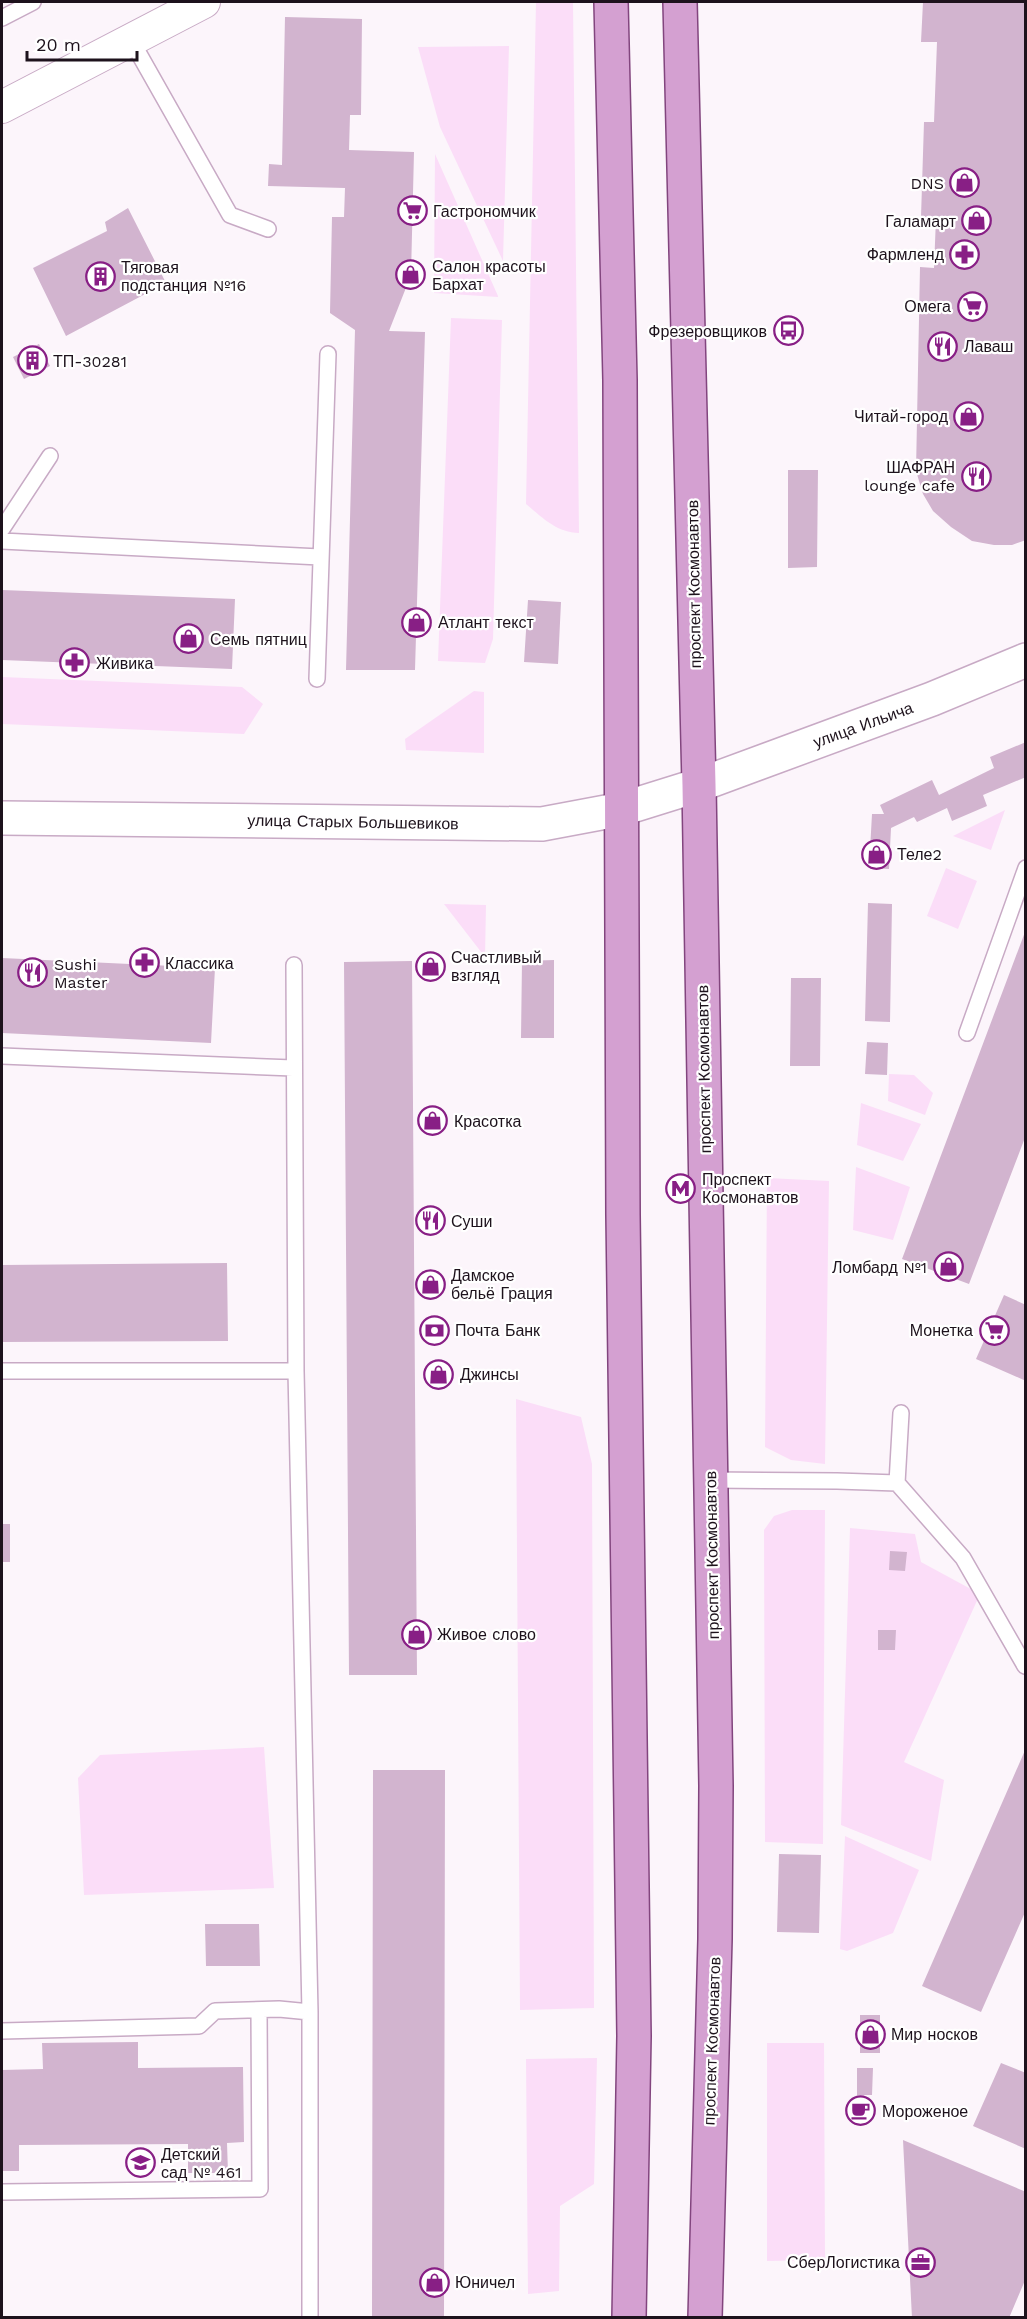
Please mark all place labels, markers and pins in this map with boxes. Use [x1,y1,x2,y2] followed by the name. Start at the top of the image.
[949,167,981,199] shop icon: DNS
[910,174,944,193] place label: DNS
[396,195,428,227] supermarket icon: Гастрономчик
[433,202,537,221] place label: Гастрономчик
[961,205,993,237] shop icon: Галамарт
[885,212,957,231] place label: Галамарт
[949,238,981,270] pharmacy icon: Фармленд
[867,245,945,264] place label: Фармленд
[432,257,546,294] place label: Салон красоты Бархат
[121,258,246,295] place label: Тяговая подстанция №16
[395,259,427,291] shop icon: Салон красоты Бархат
[84,260,116,292] building icon: Тяговая подстанция №16
[956,290,988,322] supermarket icon: Омега
[904,297,951,316] place label: Омега
[772,315,804,347] bus stop icon: Фрезеровщиков
[648,322,767,341] place label: Фрезеровщиков
[927,330,959,362] restaurant icon: Лаваш
[964,337,1013,356] place label: Лаваш
[16,345,48,377] building icon: ТП-30281
[53,352,127,371] place label: ТП-30281
[953,400,985,432] shop icon: Читай-город
[854,407,949,426] place label: Читай-город
[864,458,955,495] place label: ШАФРАН lounge cafe
[960,460,992,492] restaurant icon: ШАФРАН lounge cafe
[401,606,433,638] shop icon: Атлант текст
[438,613,534,632] place label: Атлант текст
[173,623,205,655] shop icon: Семь пятниц
[210,630,307,649] place label: Семь пятниц
[59,647,91,679] pharmacy icon: Живика
[96,654,154,673] place label: Живика
[860,838,892,870] shop icon: Теле2
[897,845,942,864] place label: Теле2
[128,947,160,979] pharmacy icon: Классика
[451,948,542,985] place label: Счастливый взгляд
[414,950,446,982] shop icon: Счастливый взгляд
[165,954,234,973] place label: Классика
[54,955,108,992] place label: Sushi Master
[17,957,49,989] restaurant icon: Sushi Master
[417,1105,449,1137] shop icon: Красотка
[454,1112,522,1131] place label: Красотка
[702,1170,799,1207] place label: Проспект Космонавтов
[665,1172,697,1204] metro station icon: Проспект Космонавтов
[414,1205,446,1237] restaurant icon: Суши
[451,1212,492,1231] place label: Суши
[932,1251,964,1283] shop icon: Ломбард №1
[832,1258,927,1277] place label: Ломбард №1
[451,1266,553,1303] place label: Дамское бельё Грация
[414,1268,446,1300] shop icon: Дамское бельё Грация
[418,1314,450,1346] bank icon: Почта Банк
[978,1314,1010,1346] supermarket icon: Монетка
[455,1321,541,1340] place label: Почта Банк
[910,1321,973,1340] place label: Монетка
[423,1358,455,1390] shop icon: Джинсы
[460,1365,519,1384] place label: Джинсы
[400,1618,432,1650] shop icon: Живое слово
[437,1625,536,1644] place label: Живое слово
[854,2018,886,2050] shop icon: Мир носков
[891,2025,978,2044] place label: Мир носков
[845,2095,877,2127] cafe icon: Мороженое
[882,2102,968,2121] place label: Мороженое
[161,2145,241,2182] place label: Детский сад № 461
[124,2147,156,2179] school or university icon: Детский сад № 461
[905,2246,937,2278] office icon: СберЛогистика
[787,2253,900,2272] place label: СберЛогистика
[418,2266,450,2298] shop icon: Юничел
[455,2273,515,2292] place label: Юничел

